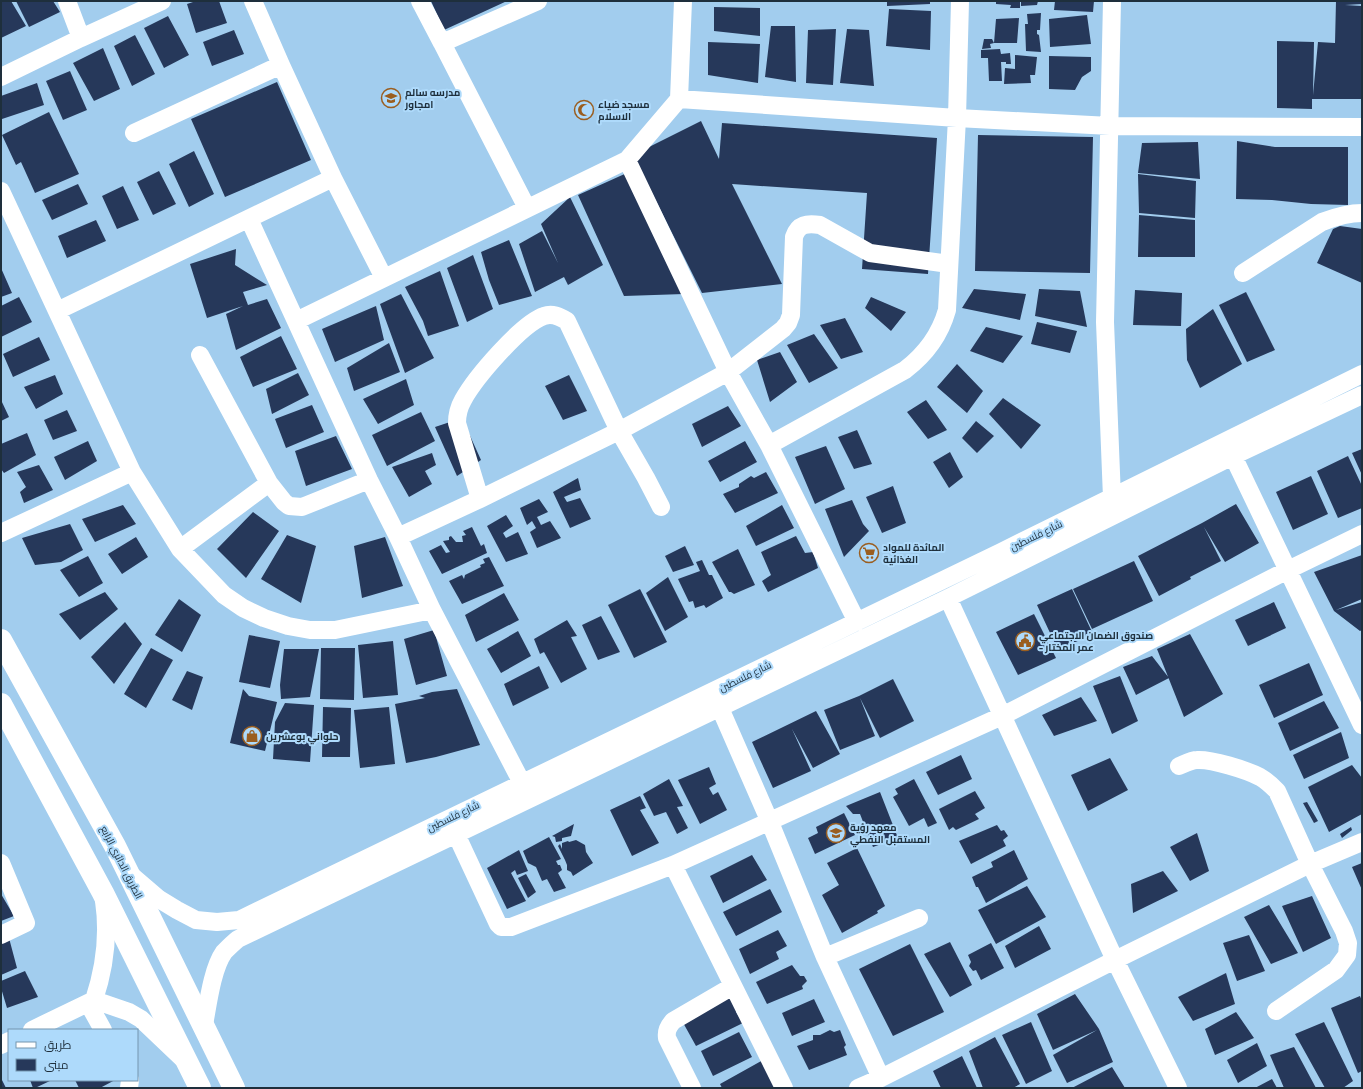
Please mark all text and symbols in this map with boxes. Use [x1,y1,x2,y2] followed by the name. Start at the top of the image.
[404,86,460,111] place label: مدرسه سالم امجاور
[380,87,402,109] school or university icon: مدرسه سالم امجاور
[598,98,650,124] place label: مسجد ضياء الاسلام
[573,99,595,121] mosque icon: مسجد ضياء الاسلام
[1008,517,1064,554] street label: شارع فلسطين
[883,541,944,566] place label: المائدة للمواد الغذائية
[858,542,880,564] supermarket icon: المائدة للمواد الغذائية
[1039,629,1153,654] place label: صندوق الضمان الاجتماعي - عمر المختار
[1014,630,1036,652] public building icon: صندوق الضمان الاجتماعي - عمر المختار
[717,658,773,695] street label: شارع فلسطين
[241,725,263,747] shop icon: حلواني بوعشرين
[266,730,339,745] place label: حلواني بوعشرين
[425,798,481,835] street label: شارع فلسطين
[850,821,930,848] place label: معهد رؤية المستقبل النفطي
[825,822,847,844] school or university icon: معهد رؤية المستقبل النفطي
[97,823,146,902] street label: الطريق الدائري الرابع
[8,1029,138,1081] legend
[44,1037,72,1052] text: طريق
[44,1057,69,1072] text: مبنى

